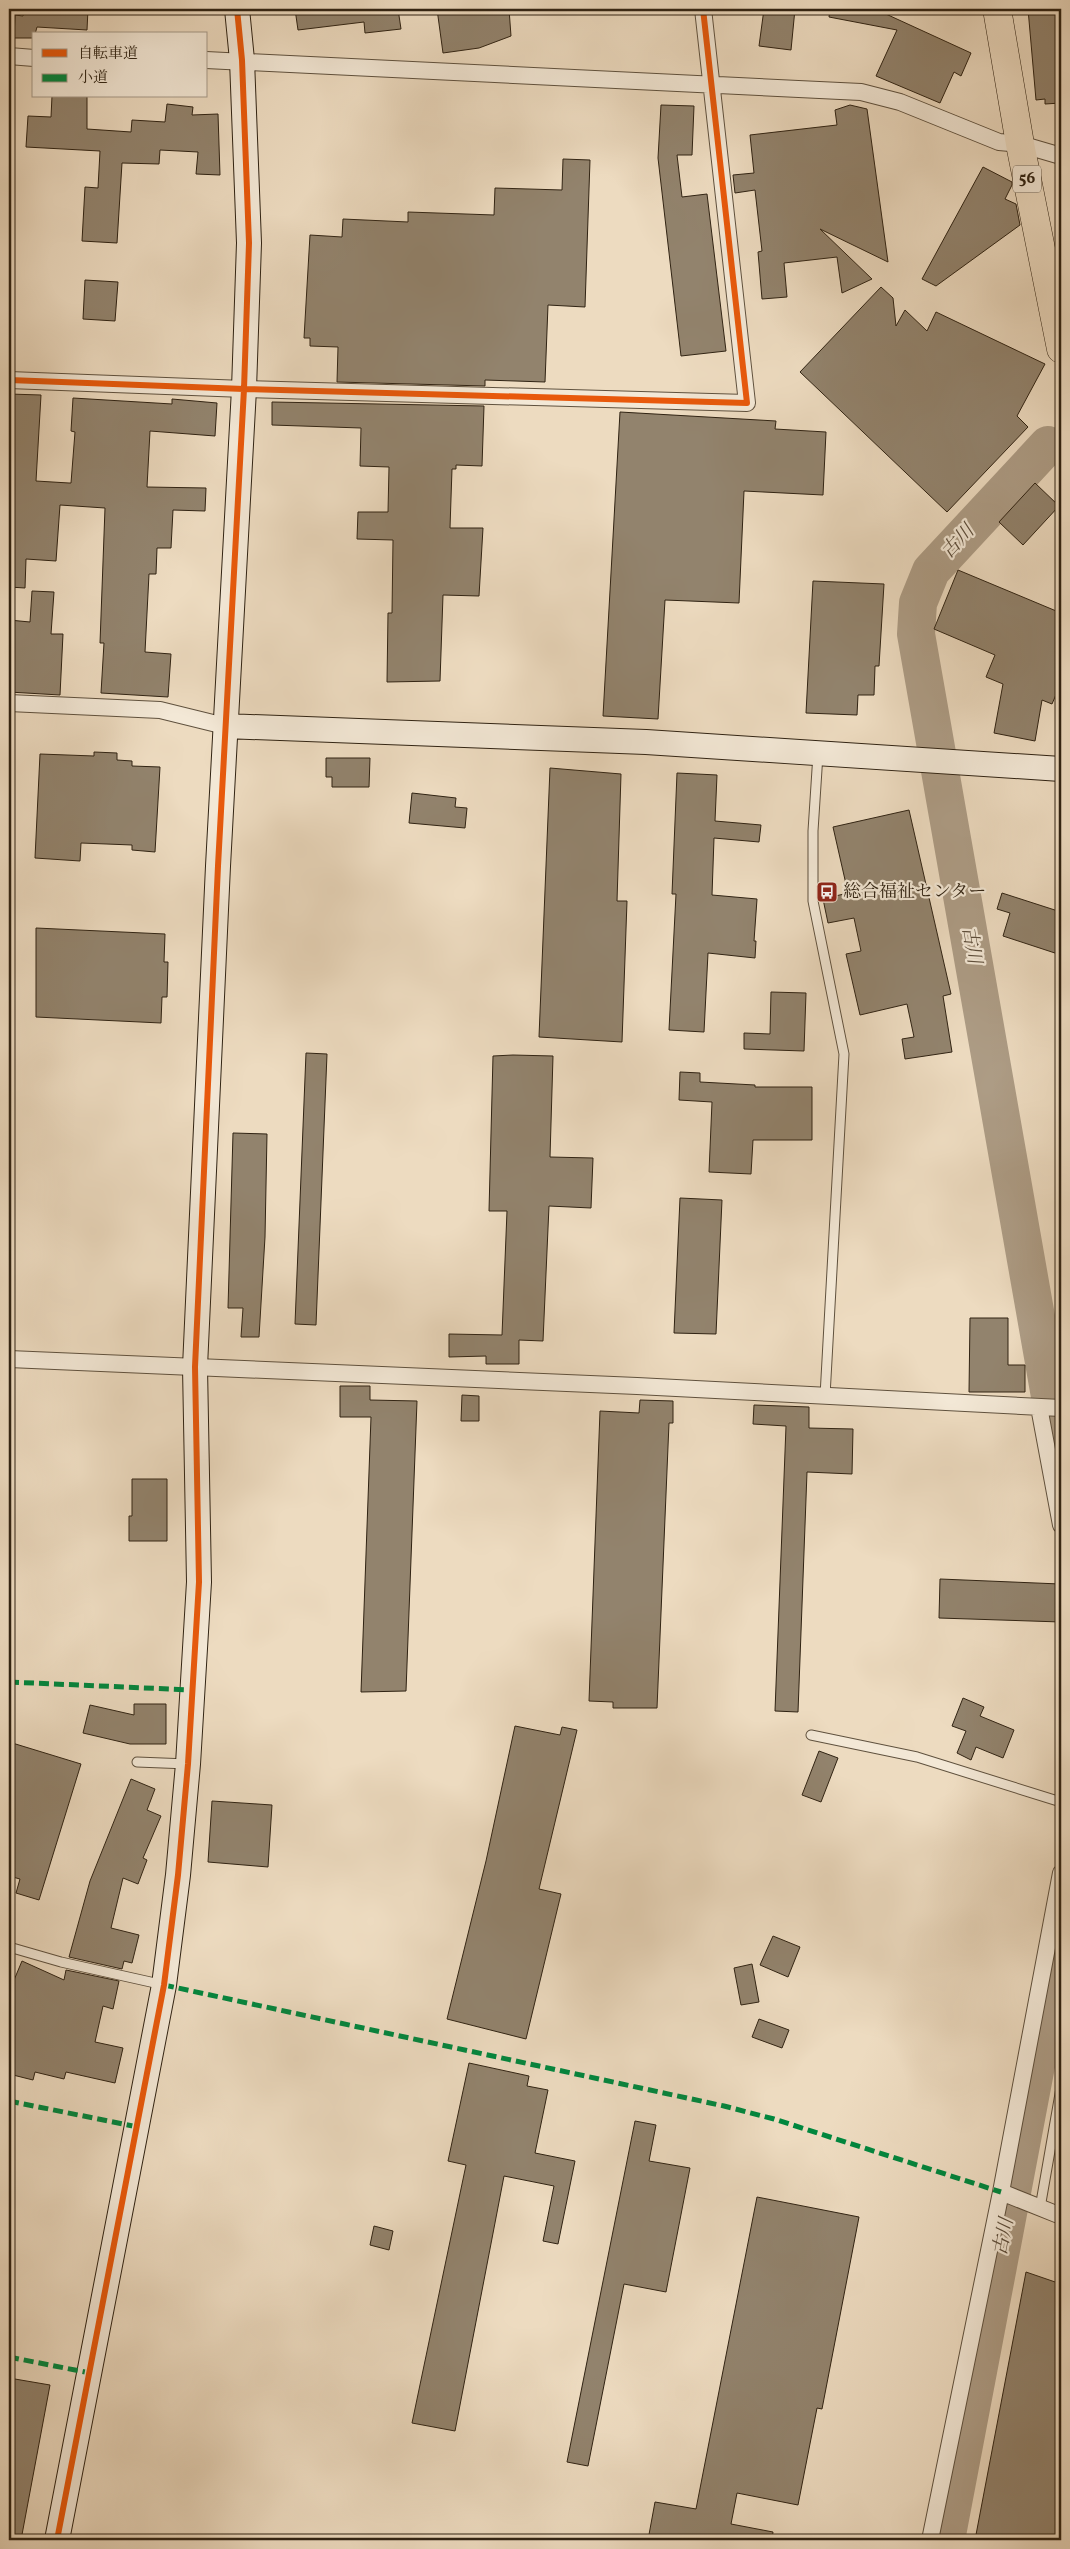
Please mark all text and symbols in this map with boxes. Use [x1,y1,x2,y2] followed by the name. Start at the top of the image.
[32,32,208,98] legend
[78,44,138,65] text: 自転車道
[78,68,108,89] text: 小道
[1013,165,1041,192] road number: 56
[936,518,982,565] water label: 古川
[815,880,839,904] bus stop icon: 総合福祉センター
[843,880,986,905] place label: 総合福祉センター
[955,924,987,968] water label: 古川
[988,2214,1021,2258] water label: 古川

